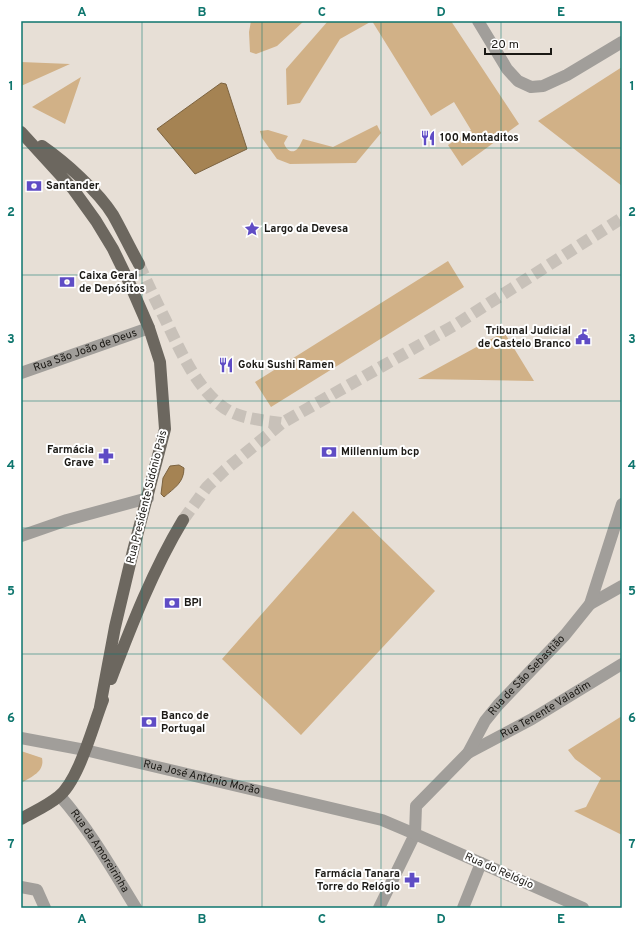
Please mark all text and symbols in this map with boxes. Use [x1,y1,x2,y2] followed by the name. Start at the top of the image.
[77,5,87,21] text: A
[198,5,207,21] text: B
[318,5,326,21] text: C
[436,5,446,21] text: D
[557,5,565,21] text: E
[485,30,551,56] scale bar
[491,37,519,53] text: 20 m
[8,79,14,95] text: 1
[629,79,635,95] text: 1
[419,129,437,147] restaurant icon: 100 Montaditos
[440,131,519,145] place label: 100 Montaditos
[25,177,43,195] bank icon: Santander
[46,179,100,193] place label: Santander
[7,205,15,221] text: 2
[628,205,636,221] text: 2
[243,220,261,238] place icon: Largo da Devesa
[264,222,348,236] place label: Largo da Devesa
[79,269,145,296] place label: Caixa Geral de Depósitos
[58,273,76,291] bank icon: Caixa Geral de Depósitos
[478,324,571,351] place label: Tribunal Judicial de Castelo Branco
[31,326,139,375] street label: Rua São João de Deus
[574,328,592,346] public building icon: Tribunal Judicial de Castelo Branco
[7,332,15,348] text: 3
[628,332,636,348] text: 3
[217,356,235,374] restaurant icon: Goku Sushi Ramen
[238,358,334,372] place label: Goku Sushi Ramen
[124,429,170,565] street label: Rua Presidente Sidónio Pais
[47,443,94,470] place label: Farmácia Grave
[320,443,338,461] bank icon: Millennium bcp
[341,445,419,459] place label: Millennium bcp
[97,447,115,465] pharmacy icon: Farmácia Grave
[7,458,15,474] text: 4
[628,458,636,474] text: 4
[7,584,15,600] text: 5
[628,584,636,600] text: 5
[163,594,181,612] bank icon: BPI
[184,596,202,610] place label: BPI
[485,632,568,718] street label: Rua de São Sebastião
[498,678,594,742] street label: Rua Tenente Valadim
[161,709,209,736] place label: Banco de Portugal
[7,711,15,727] text: 6
[628,711,636,727] text: 6
[140,713,158,731] bank icon: Banco de Portugal
[142,757,261,798] street label: Rua José António Morão
[67,807,132,895] street label: Rua da Amoreirinha
[8,837,15,853] text: 7
[629,837,636,853] text: 7
[462,850,536,892] street label: Rua do Relógio
[315,867,400,894] place label: Farmácia Tanara Torre do Relógio
[403,871,421,889] pharmacy icon: Farmácia Tanara Torre do Relógio
[77,912,87,928] text: A
[198,912,207,928] text: B
[318,912,326,928] text: C
[436,912,446,928] text: D
[557,912,565,928] text: E

